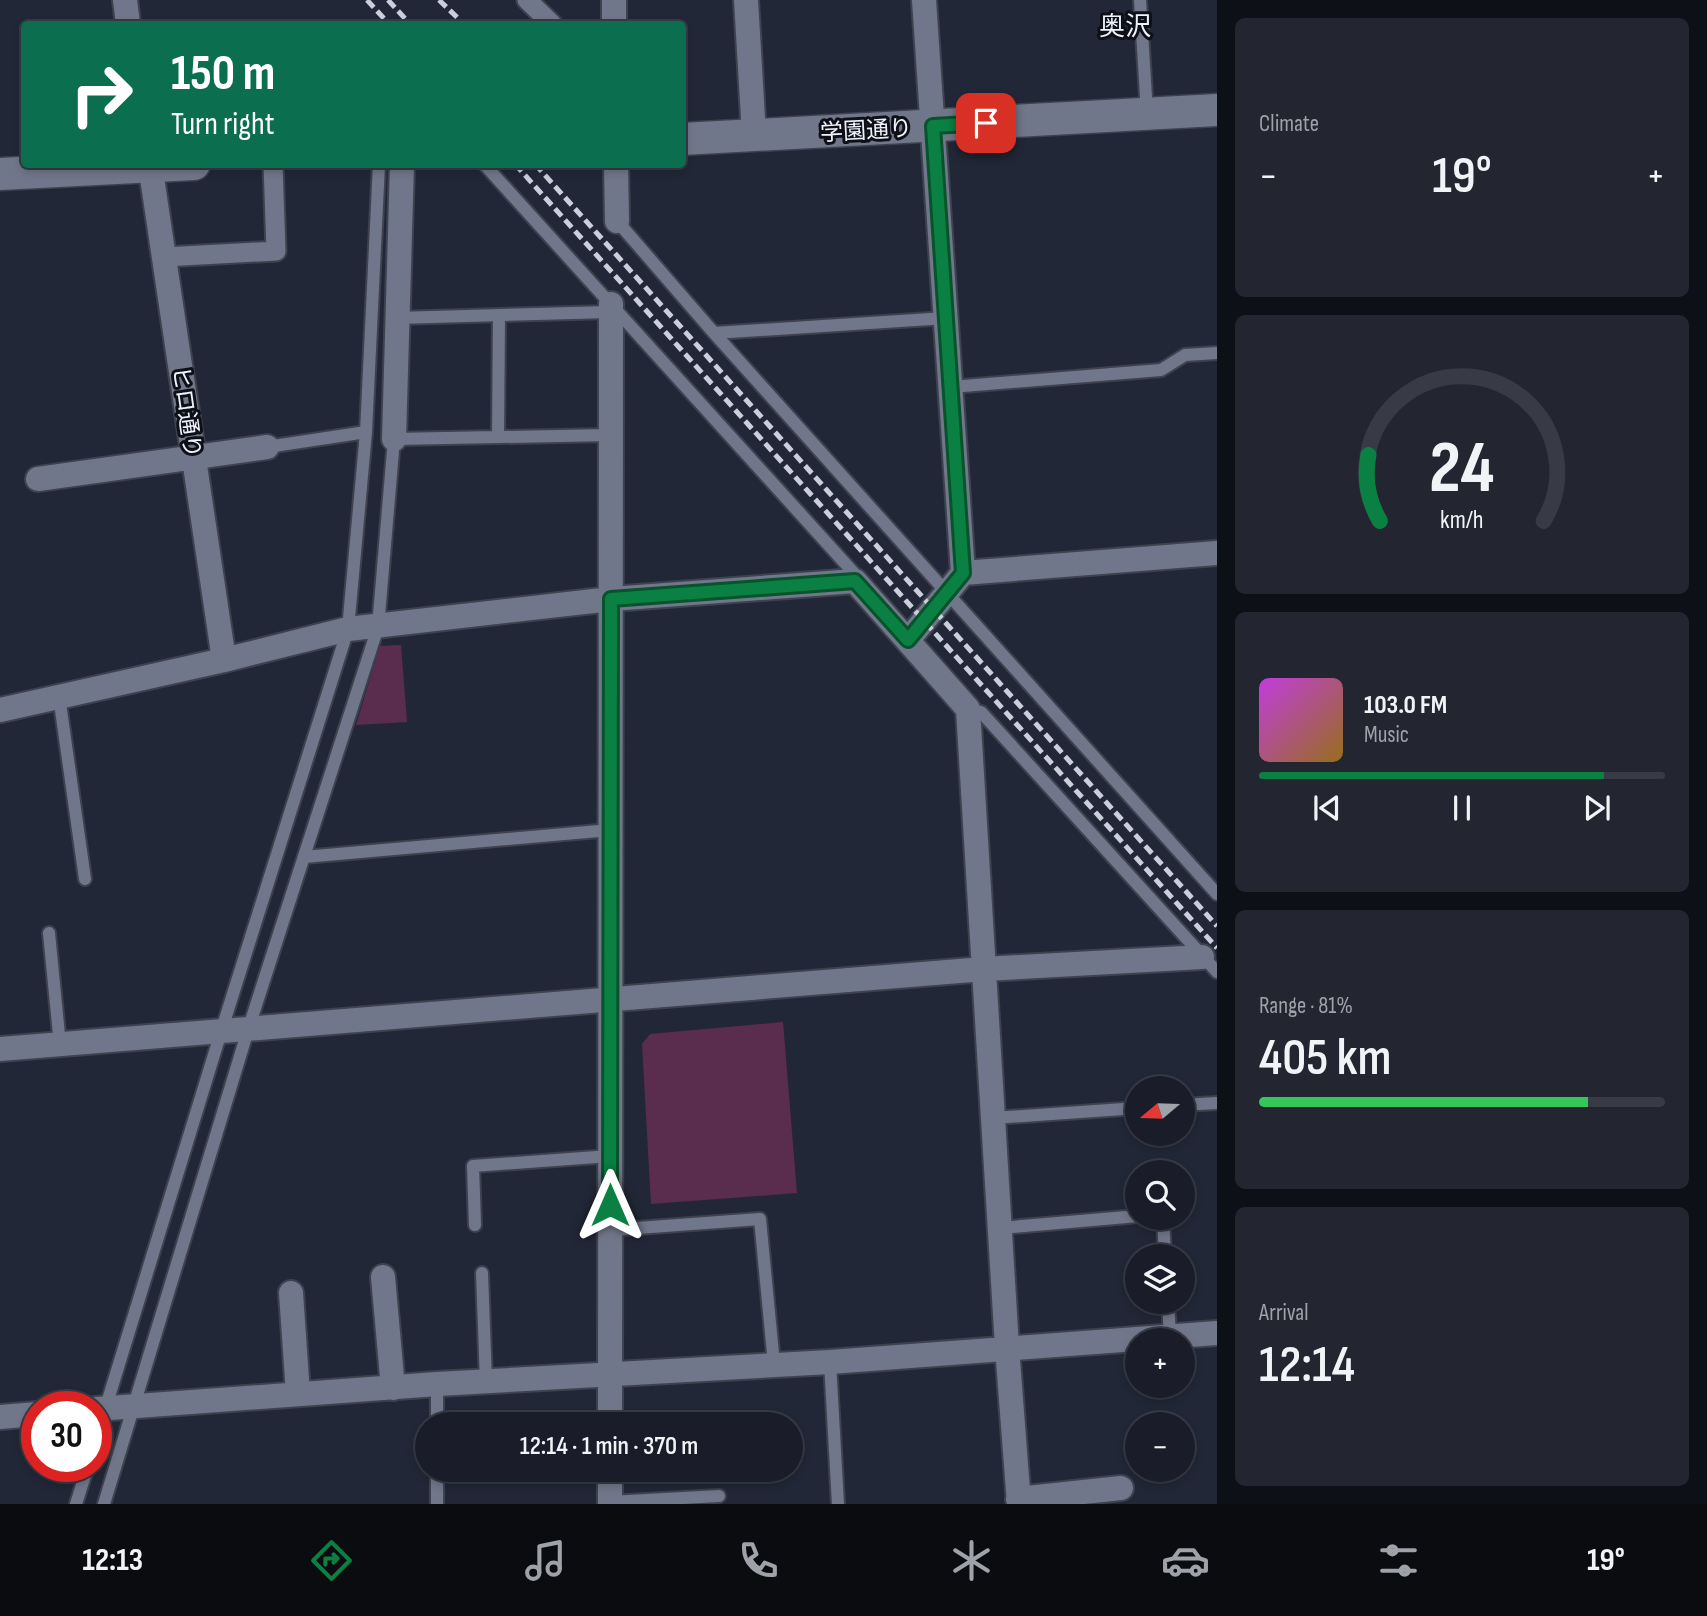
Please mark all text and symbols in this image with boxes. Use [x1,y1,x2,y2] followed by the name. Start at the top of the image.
[1099,12,1151,43] district label: 奥沢
[171,45,275,104] text: 150 m
[56,49,147,140] icon: right
[956,93,1016,153] pin
[967,104,1005,142] icon: arrive
[171,105,275,144] text: Turn right
[1259,110,1319,138] text: Climate
[819,115,913,147] street label: 学園通り
[1432,145,1492,208] text: 19°
[1259,154,1278,199] text: −
[1646,154,1665,199] text: +
[166,365,206,460] street label: ヒロ通り
[1429,425,1495,513] text: 24
[1440,505,1484,536] text: km/h
[1364,690,1447,721] text: 103.0 FM
[1364,721,1409,749] text: Music
[1308,789,1346,827] icon: previous
[1443,789,1481,827] icon: pause
[1578,789,1616,827] icon: next
[1259,992,1353,1020] text: Range · 81%
[1259,1027,1392,1090] text: 405 km
[1125,1076,1195,1146] north arrow
[1125,1076,1195,1482] map controls
[1125,1160,1195,1230] button: search
[573,1168,647,1242] position arrow
[1125,1244,1195,1314] button: layers
[1259,1299,1308,1327] text: Arrival
[1125,1328,1195,1398] button: +
[1259,1334,1355,1397] text: 12:14
[21,1391,112,1482] speed limit sign: 30
[1125,1412,1195,1482] button: −
[520,1431,698,1462] text: 12:14 · 1 min · 370 m
[307,1536,356,1585] icon: directions
[521,1536,570,1585] icon: music
[734,1536,783,1585] icon: phone
[947,1536,996,1585] icon: climate
[1161,1536,1210,1585] icon: car
[1374,1536,1423,1585] icon: filters
[82,1541,143,1580] text: 12:13
[1587,1541,1625,1580] text: 19°

